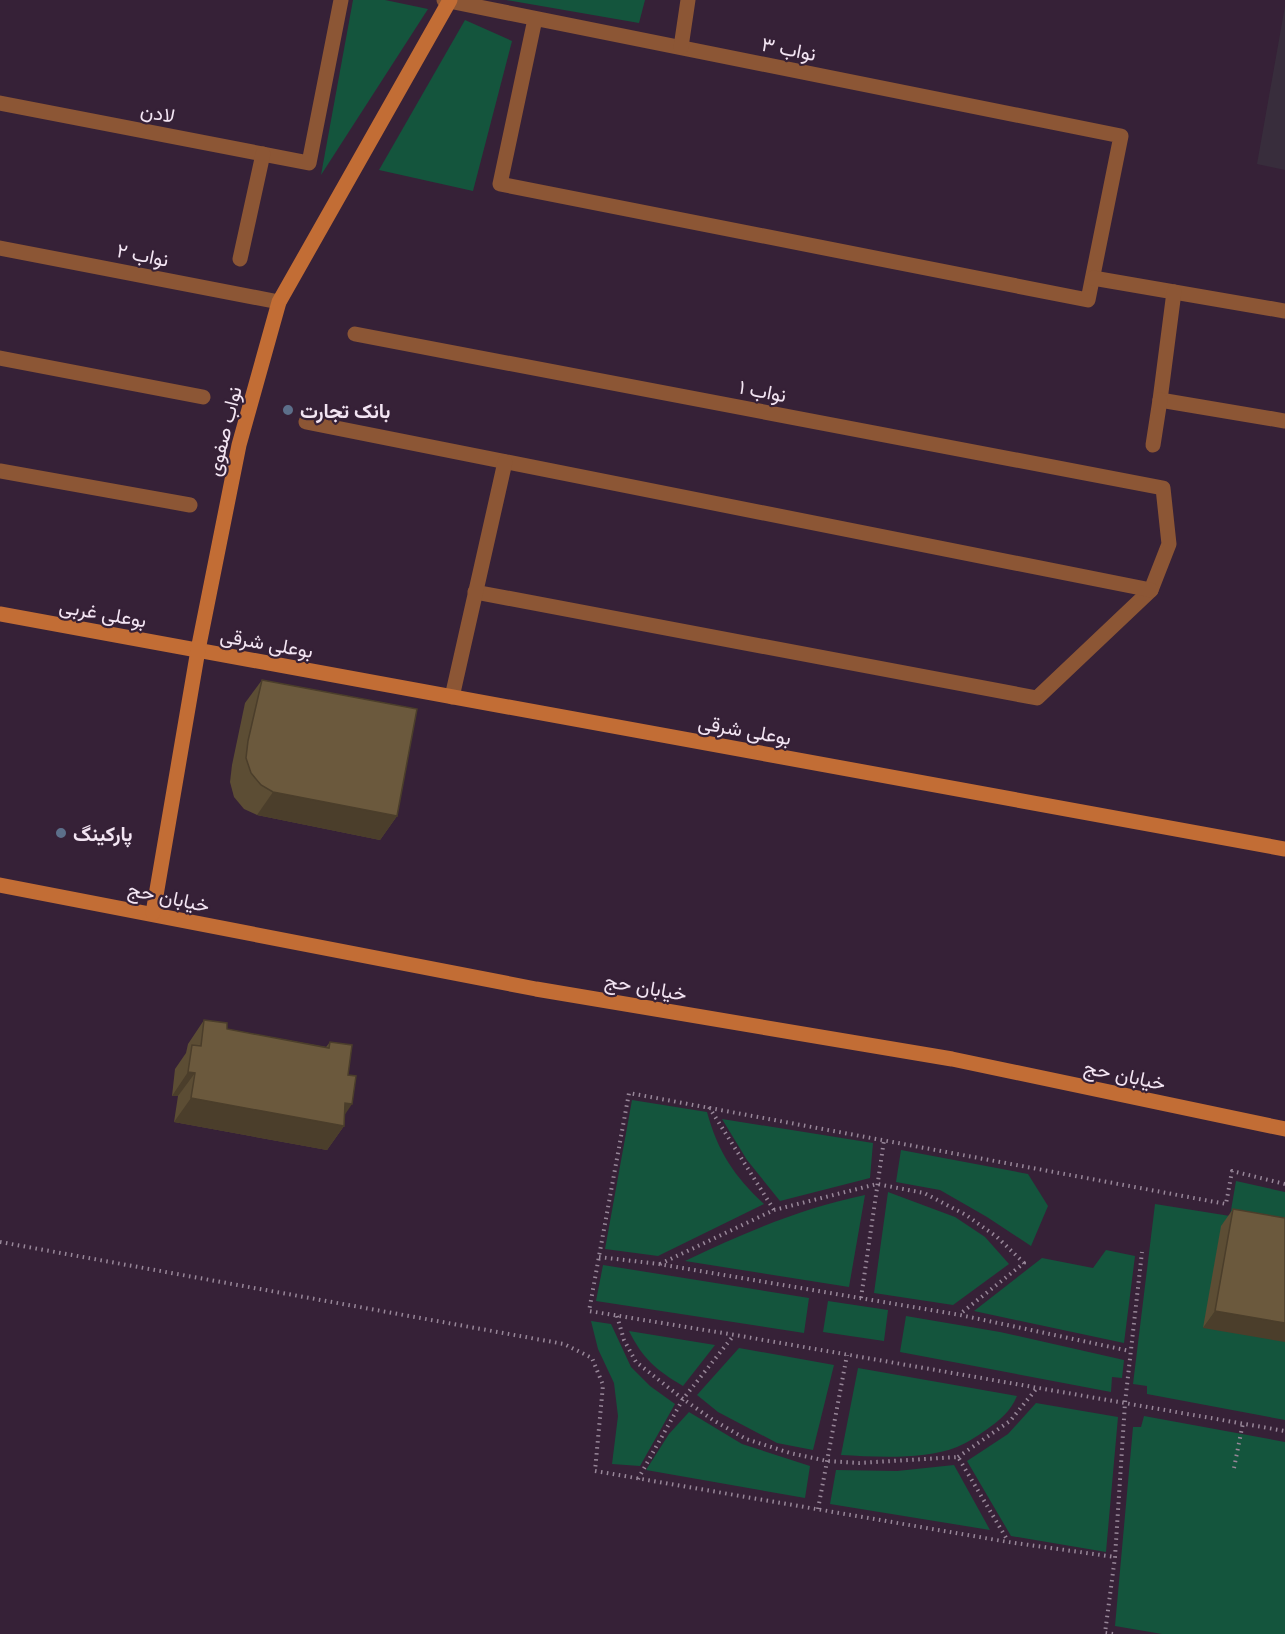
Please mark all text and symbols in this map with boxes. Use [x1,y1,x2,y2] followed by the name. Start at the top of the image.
[759,31,818,67] street label: نواب ۳
[139,97,177,127] street label: لادن
[115,237,171,273] street label: نواب ۲
[737,374,789,408] street label: نواب ۱
[200,384,248,479] street label: نواب صفوی
[300,398,390,424] place label: بانک تجارت
[281,403,295,417] marker: بانک تجارت
[57,593,148,633] street label: بوعلی غربی
[218,622,315,664] street label: بوعلی شرقی
[696,709,793,751] street label: بوعلی شرقی
[73,821,132,848] place label: پارکینگ
[54,826,68,840] marker: پارکینگ
[125,876,212,919] street label: خیابان حج
[603,967,689,1008] street label: خیابان حج
[1081,1054,1168,1097] street label: خیابان حج

